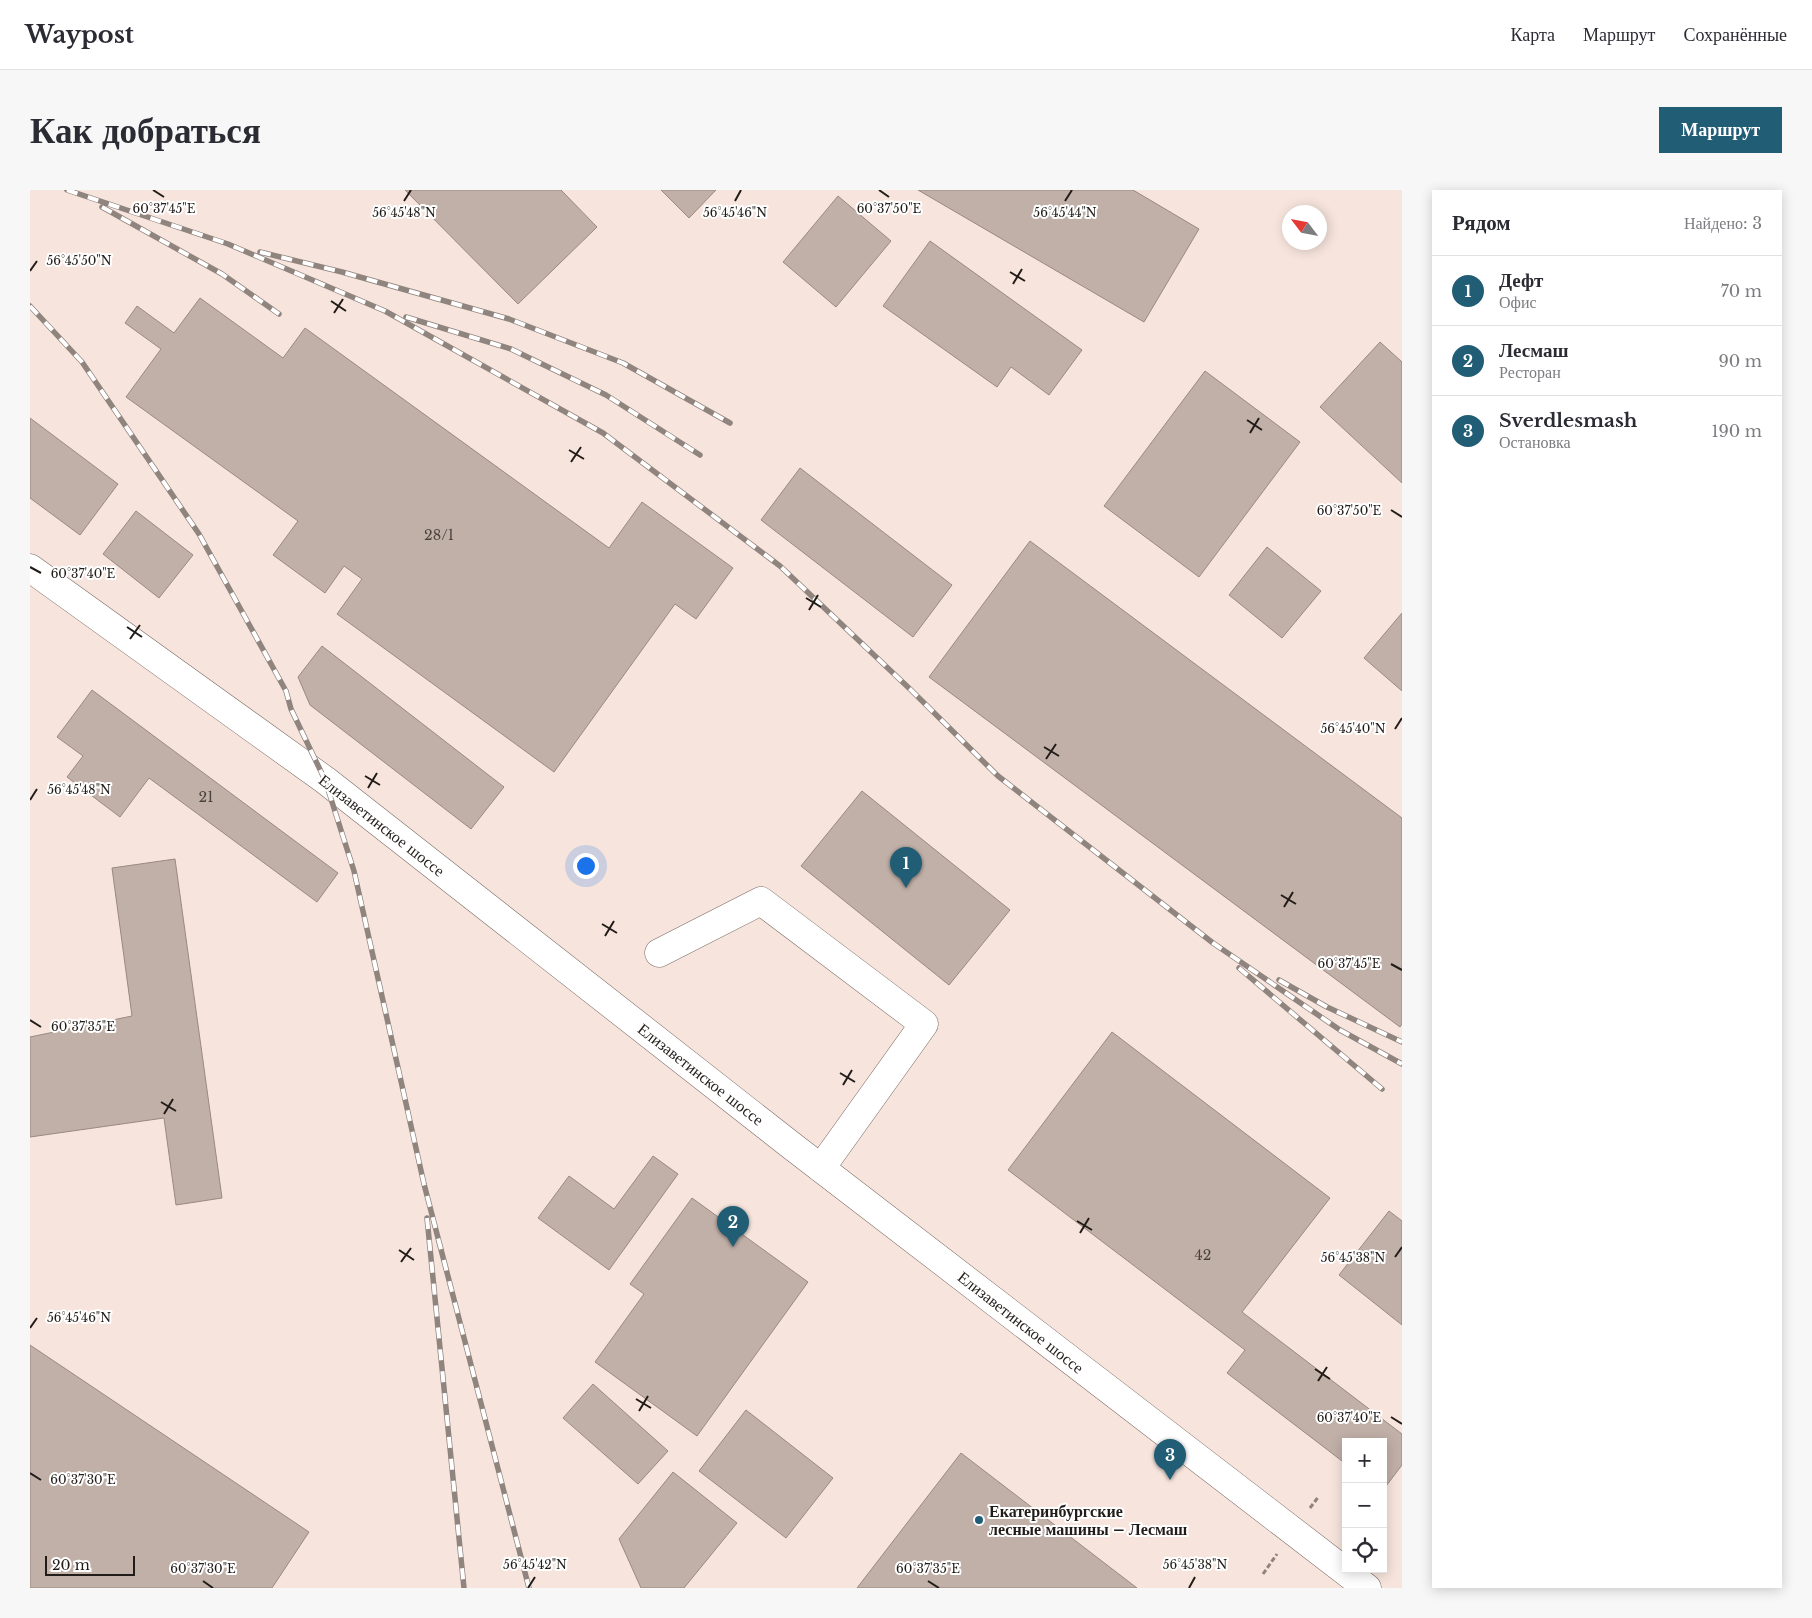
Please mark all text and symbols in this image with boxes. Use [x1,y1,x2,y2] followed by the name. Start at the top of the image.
[25,20,134,49] text: Waypost
[1510,24,1555,46] text: Карта
[1583,24,1655,46] text: Маршрут
[1683,24,1787,46] text: Сохранённые
[1659,107,1782,153] button: Маршрут
[30,109,261,152] text: Как добраться
[133,201,196,216] text: 60°37'45"E
[857,201,922,216] text: 60°37'50"E
[372,205,436,220] text: 56°45'48"N
[703,205,767,220] text: 56°45'46"N
[1033,205,1097,220] text: 56°45'44"N
[1282,205,1327,250] north arrow
[1452,210,1511,236] text: Рядом
[1684,213,1762,233] text: Найдено: 3
[46,253,112,268] text: 56°45'50"N
[1499,269,1543,292] text: Дефт
[1465,281,1471,301] text: 1
[1721,281,1762,301] text: 70 m
[1499,292,1537,312] text: Офис
[1499,339,1568,362] text: Лесмаш
[1463,351,1473,371] text: 2
[1719,351,1762,371] text: 90 m
[1499,362,1561,382] text: Ресторан
[1499,409,1637,432] text: Sverdlesmash
[1463,421,1473,441] text: 3
[1711,421,1762,441] text: 190 m
[1499,432,1571,452] text: Остановка
[1317,503,1382,518] text: 60°37'50"E
[424,526,454,544] house number: 28/1
[51,566,116,581] text: 60°37'40"E
[1320,721,1386,736] text: 56°45'40"N
[315,770,449,880] street label: Елизаветинское шоссе
[47,782,111,797] text: 56°45'48"N
[199,788,213,806] house number: 21
[890,847,922,888] pin: 1
[573,853,599,879] your location
[1318,956,1381,971] text: 60°37'45"E
[51,1019,115,1034] text: 60°37'35"E
[634,1019,768,1129] street label: Елизаветинское шоссе
[717,1206,749,1247] pin: 2
[1195,1246,1211,1264] house number: 42
[1321,1250,1385,1265] text: 56°45'38"N
[954,1267,1088,1377] street label: Елизаветинское шоссе
[47,1310,111,1325] text: 56°45'46"N
[1317,1410,1382,1425] text: 60°37'40"E
[1342,1438,1387,1573] map controls
[1342,1438,1387,1483] button: +
[1154,1439,1186,1480] pin: 3
[50,1472,116,1487] text: 60°37'30"E
[1342,1483,1387,1528] button: −
[989,1501,1188,1539] place label: Екатеринбургские лесные машины – Лесмаш
[973,1514,985,1526] marker: Екатеринбургские лесные машины – Лесмаш
[1342,1528,1387,1573] button: locate
[45,1553,135,1576] scale bar
[52,1556,90,1574] text: 20 m
[503,1557,567,1572] text: 56°45'42"N
[1163,1557,1227,1572] text: 56°45'38"N
[170,1561,236,1576] text: 60°37'30"E
[896,1561,960,1576] text: 60°37'35"E

